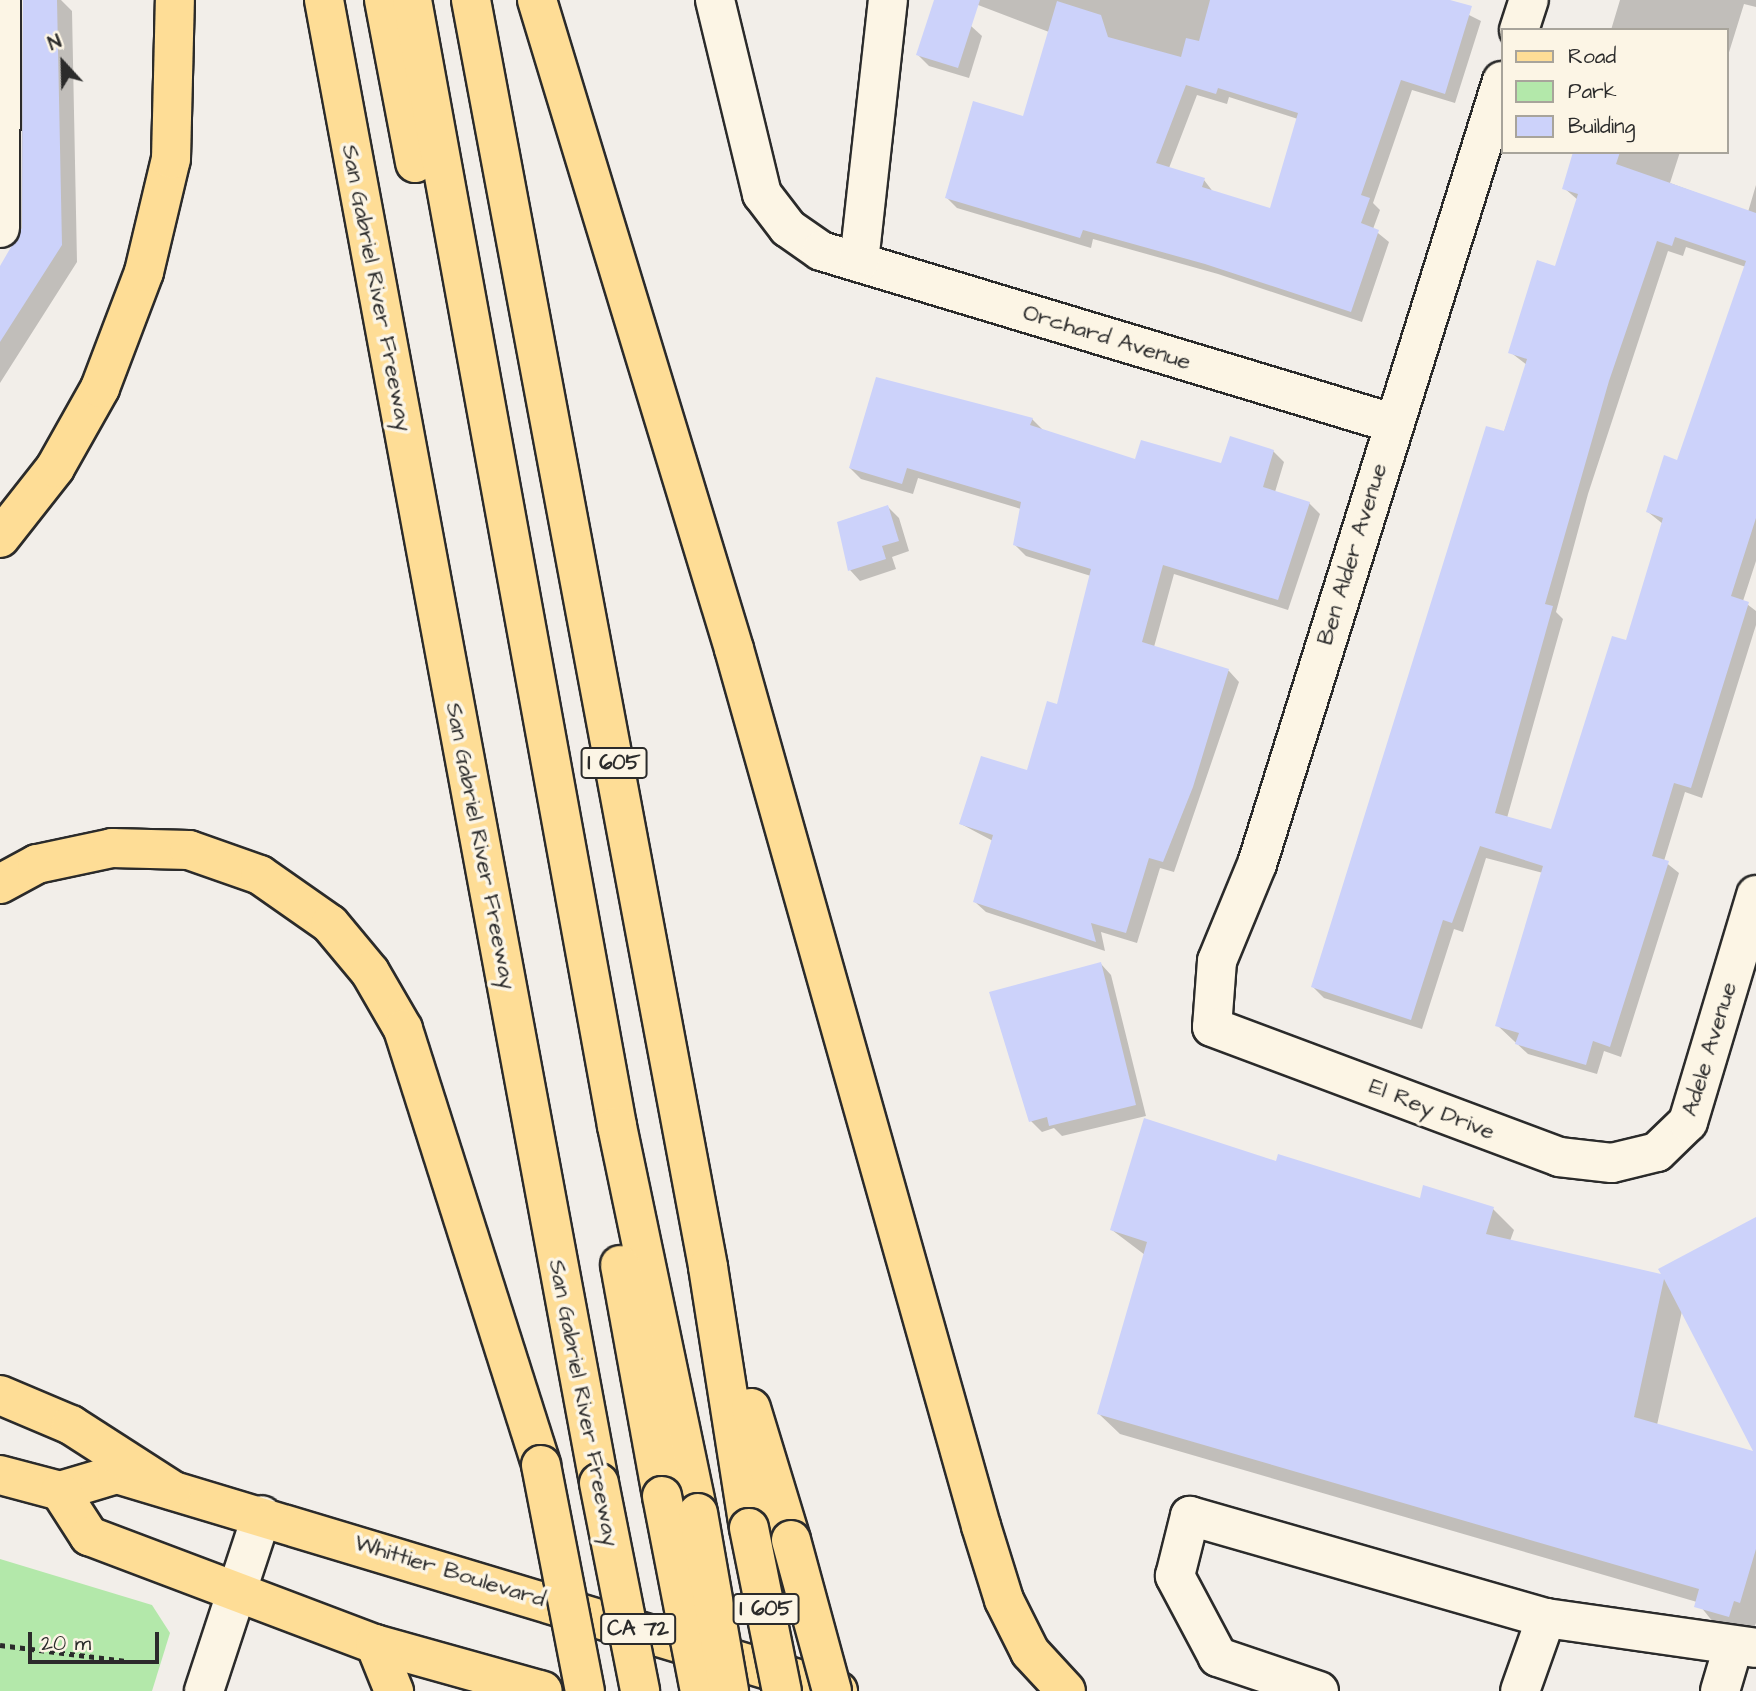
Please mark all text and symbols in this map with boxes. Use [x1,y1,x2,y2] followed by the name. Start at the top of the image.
[28,28,98,98] north arrow
[44,28,66,58] text: N
[1500,28,1728,154] legend
[1568,42,1616,71] text: Road
[1568,77,1617,106] text: Park
[1568,112,1635,141] text: Building
[336,142,418,434] street label: San Gabriel River Freeway
[1020,298,1194,376] street label: Orchard Avenue
[1311,460,1393,648] street label: Ben Alder Avenue
[440,700,522,992] street label: San Gabriel River Freeway
[579,746,649,780] road number: I 605
[1675,979,1743,1119] street label: Adele Avenue
[1365,1072,1499,1146] street label: El Rey Drive
[543,1257,625,1549] street label: San Gabriel River Freeway
[351,1529,549,1613] street label: Whittier Boulevard
[731,1592,801,1626] road number: I 605
[600,1612,676,1646] road number: CA 72
[32,1618,163,1662] scale bar
[41,1629,91,1658] text: 20 m

